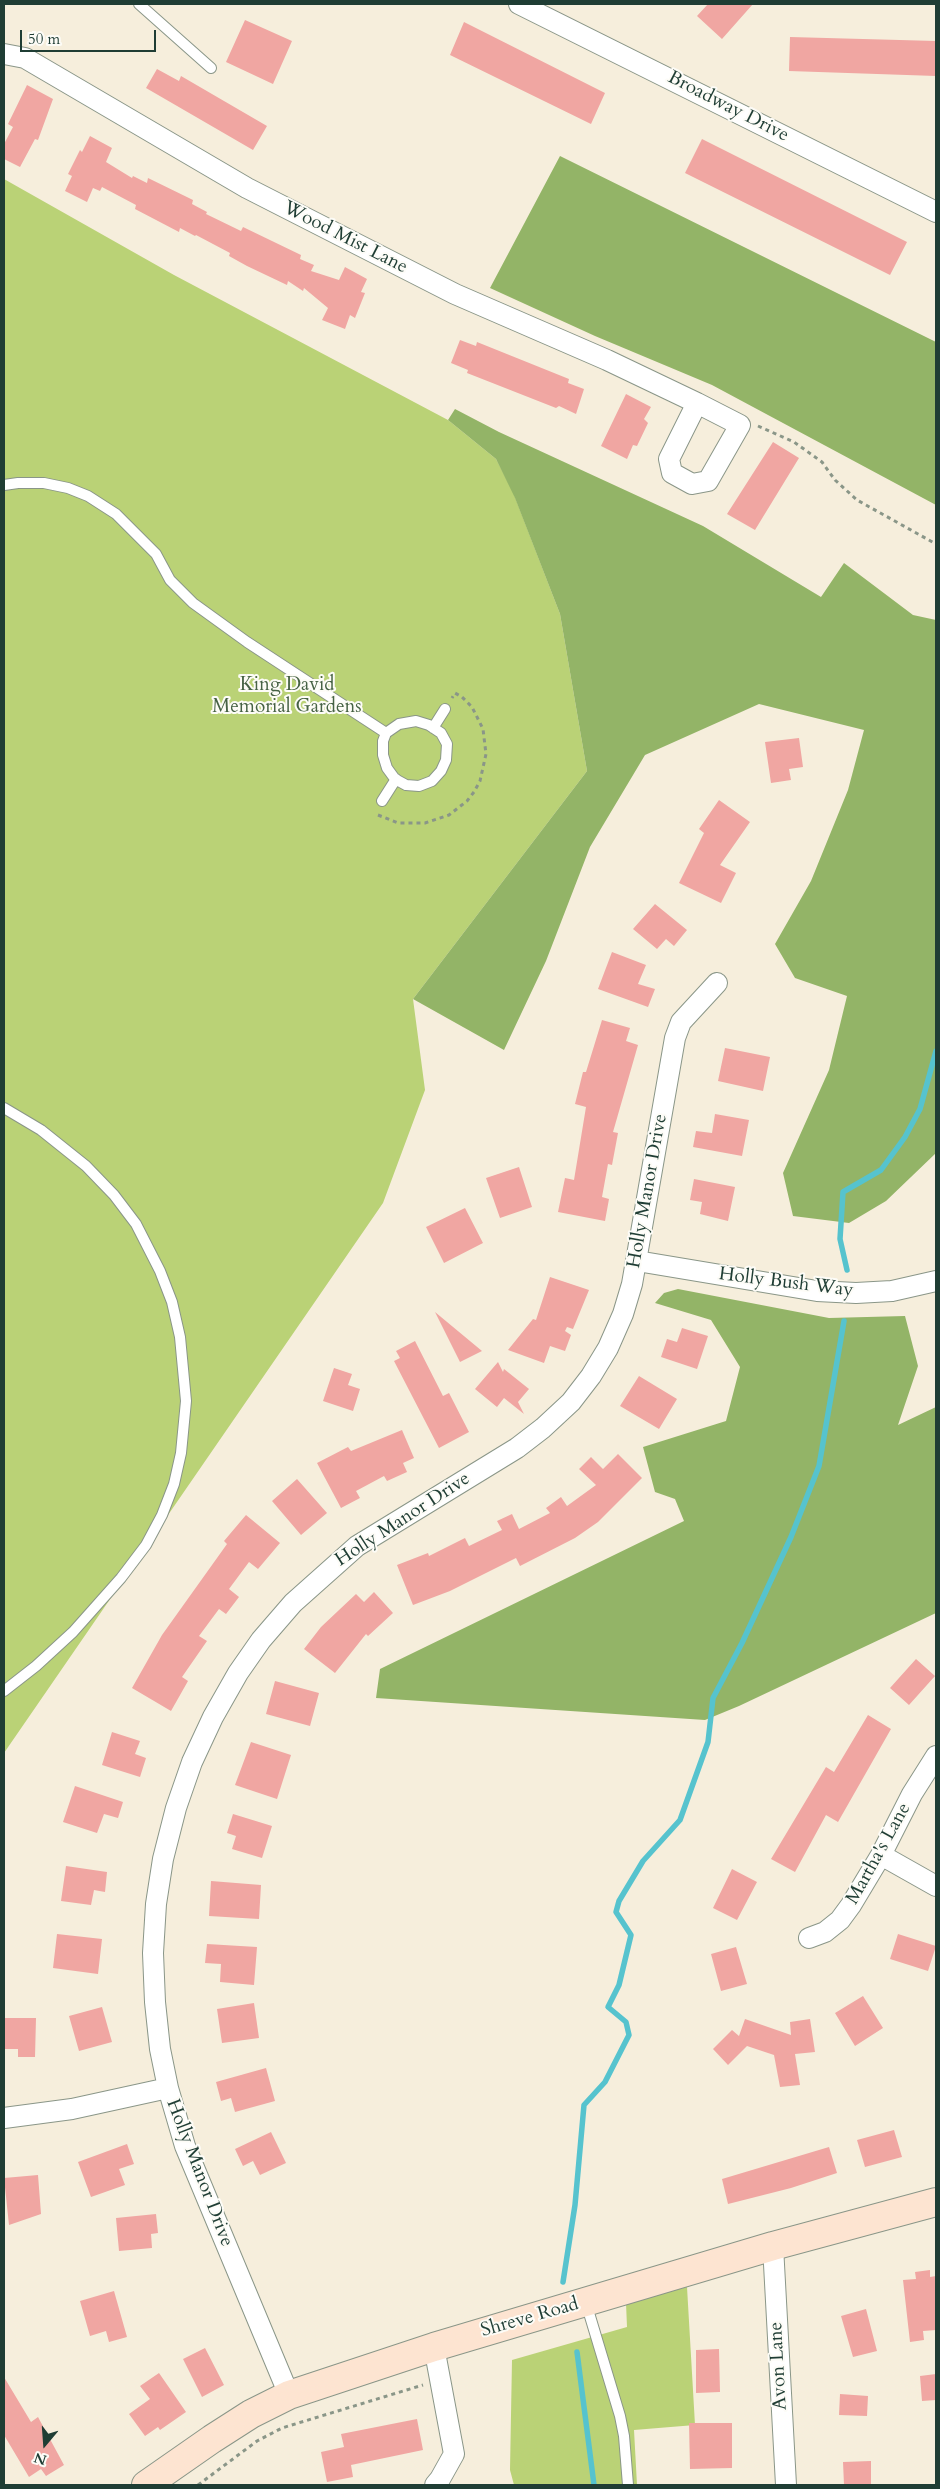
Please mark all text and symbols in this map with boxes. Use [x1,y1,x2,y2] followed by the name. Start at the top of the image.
[22,20,159,52] scale bar
[28,29,60,49] text: 50 m
[664,67,792,147] street label: Broadway Drive
[279,197,411,279] street label: Wood Mist Lane
[212,675,362,719] park label: King David Memorial Gardens
[623,1112,673,1270] street label: Holly Manor Drive
[717,1263,855,1303] street label: Holly Bush Way
[331,1468,475,1572] street label: Holly Manor Drive
[842,1799,916,1909] street label: Martha's Lane
[160,2096,238,2250] street label: Holly Manor Drive
[479,2293,581,2343] street label: Shreve Road
[765,2321,793,2411] street label: Avon Lane
[20,2419,70,2469] north arrow
[31,2448,49,2470] text: N

